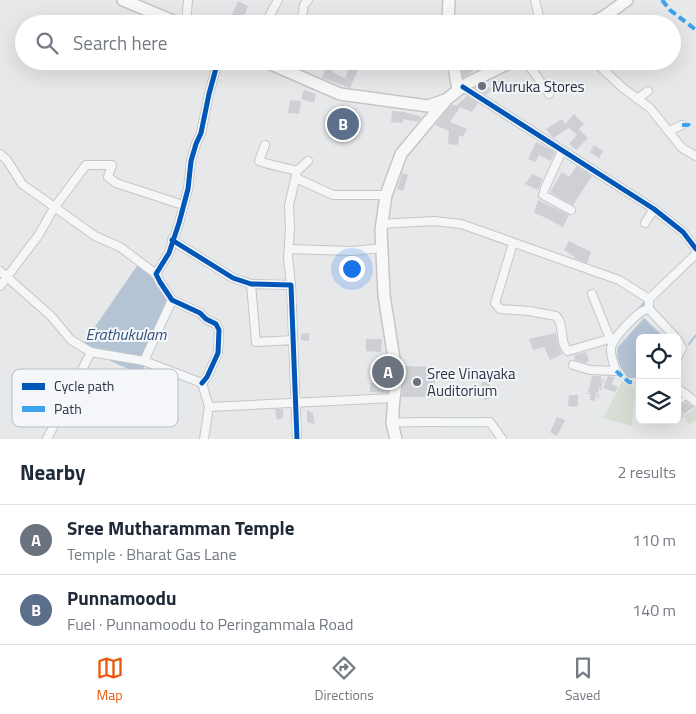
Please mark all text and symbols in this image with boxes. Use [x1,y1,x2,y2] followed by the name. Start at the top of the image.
[15,15,681,70] search box
[73,28,167,57] text: Search here
[33,29,61,57] icon: search
[492,75,584,98] place label: Muruka Stores
[476,80,488,92] marker: Muruka Stores
[327,105,359,143] pin: B
[339,256,365,282] your location
[86,322,167,346] water label: Erathukulam
[636,334,681,424] map controls
[636,334,681,379] button: locate
[372,353,404,391] pin: A
[427,362,516,402] place label: Sree Vinayaka Auditorium
[12,369,178,427] legend
[54,375,114,396] text: Cycle path
[411,376,423,388] marker: Sree Vinayaka Auditorium
[636,379,681,424] button: layers
[54,398,82,419] text: Path
[20,456,85,488] text: Nearby
[617,460,676,484] text: 2 results
[67,513,294,542] text: Sree Mutharamman Temple
[31,528,41,552] text: A
[632,528,676,552] text: 110 m
[67,542,236,566] text: Temple · Bharat Gas Lane
[67,583,177,612] text: Punnamoodu
[31,598,41,622] text: B
[632,598,676,622] text: 140 m
[67,612,353,636] text: Fuel · Punnamoodu to Peringammala Road
[96,654,124,705] tab: Map
[315,654,374,705] tab: Directions
[565,654,601,705] tab: Saved

